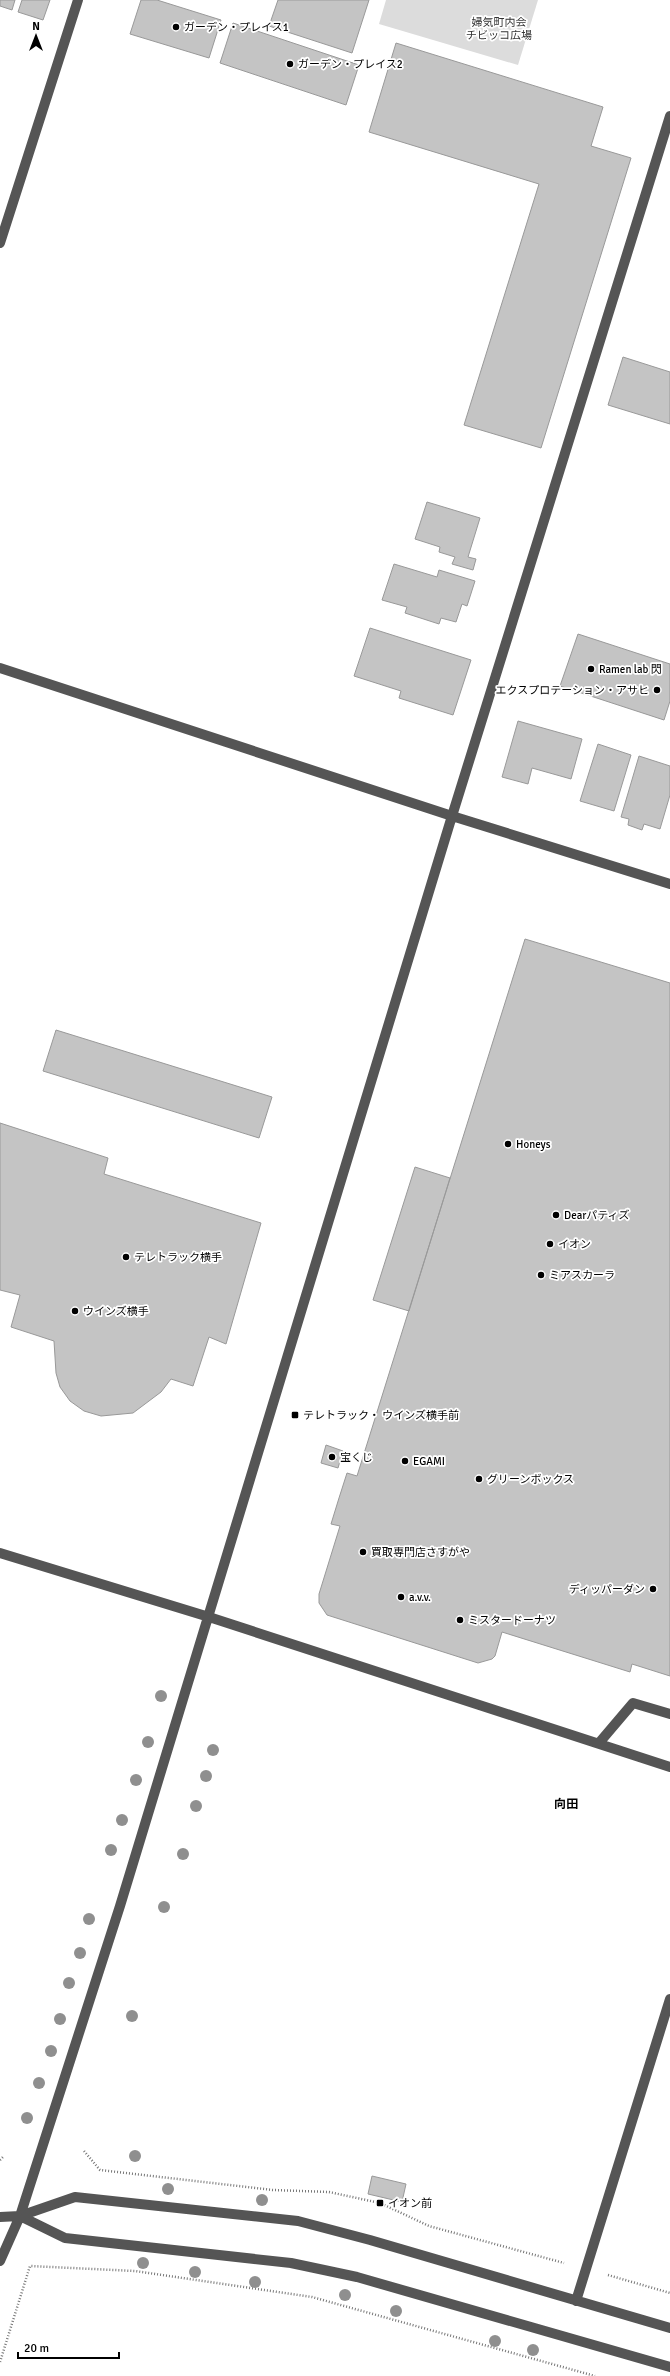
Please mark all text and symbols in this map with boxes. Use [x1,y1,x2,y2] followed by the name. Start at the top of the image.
[16,16,56,56] north arrow
[466,16,532,42] park label: 婦気町内会 チビッコ広場
[32,20,40,33] text: N
[184,21,289,34] place label: ガーデン・プレイス1
[171,22,181,32] marker: ガーデン・プレイス1
[298,58,403,71] place label: ガーデン・プレイス2
[285,59,295,69] marker: ガーデン・プレイス2
[599,663,662,676] place label: Ramen lab 閃
[586,664,596,674] marker: Ramen lab 閃
[496,684,649,697] place label: エクスプロテーション・アサヒ
[652,685,662,695] marker: エクスプロテーション・アサヒ
[516,1138,551,1151] place label: Honeys
[503,1139,513,1149] marker: Honeys
[564,1209,630,1222] place label: Dearパティズ
[551,1210,561,1220] marker: Dearパティズ
[558,1238,591,1251] place label: イオン
[545,1239,555,1249] marker: イオン
[134,1251,222,1264] place label: テレトラック横手
[121,1252,131,1262] marker: テレトラック横手
[549,1269,615,1282] place label: ミアスカーラ
[536,1270,546,1280] marker: ミアスカーラ
[83,1305,149,1318] place label: ウインズ横手
[70,1306,80,1316] marker: ウインズ横手
[303,1409,459,1422] place label: テレトラック・ ウインズ横手前
[290,1410,300,1420] marker: テレトラック・ ウインズ横手前
[340,1451,373,1464] place label: 宝くじ
[327,1452,337,1462] marker: 宝くじ
[413,1455,445,1468] place label: EGAMI
[400,1456,410,1466] marker: EGAMI
[487,1473,574,1486] place label: グリーンボックス
[474,1474,484,1484] marker: グリーンボックス
[371,1546,470,1559] place label: 買取専門店さすがや
[358,1547,368,1557] marker: 買取専門店さすがや
[569,1583,645,1596] place label: ディッパーダン
[648,1584,658,1594] marker: ディッパーダン
[409,1591,431,1604] place label: a.v.v.
[396,1592,406,1602] marker: a.v.v.
[468,1614,556,1627] place label: ミスタードーナツ
[455,1615,465,1625] marker: ミスタードーナツ
[554,1797,578,1812] district label: 向田
[388,2197,432,2210] place label: イオン前
[375,2198,385,2208] marker: イオン前
[18,2334,119,2360] scale bar
[24,2341,49,2356] text: 20 m

